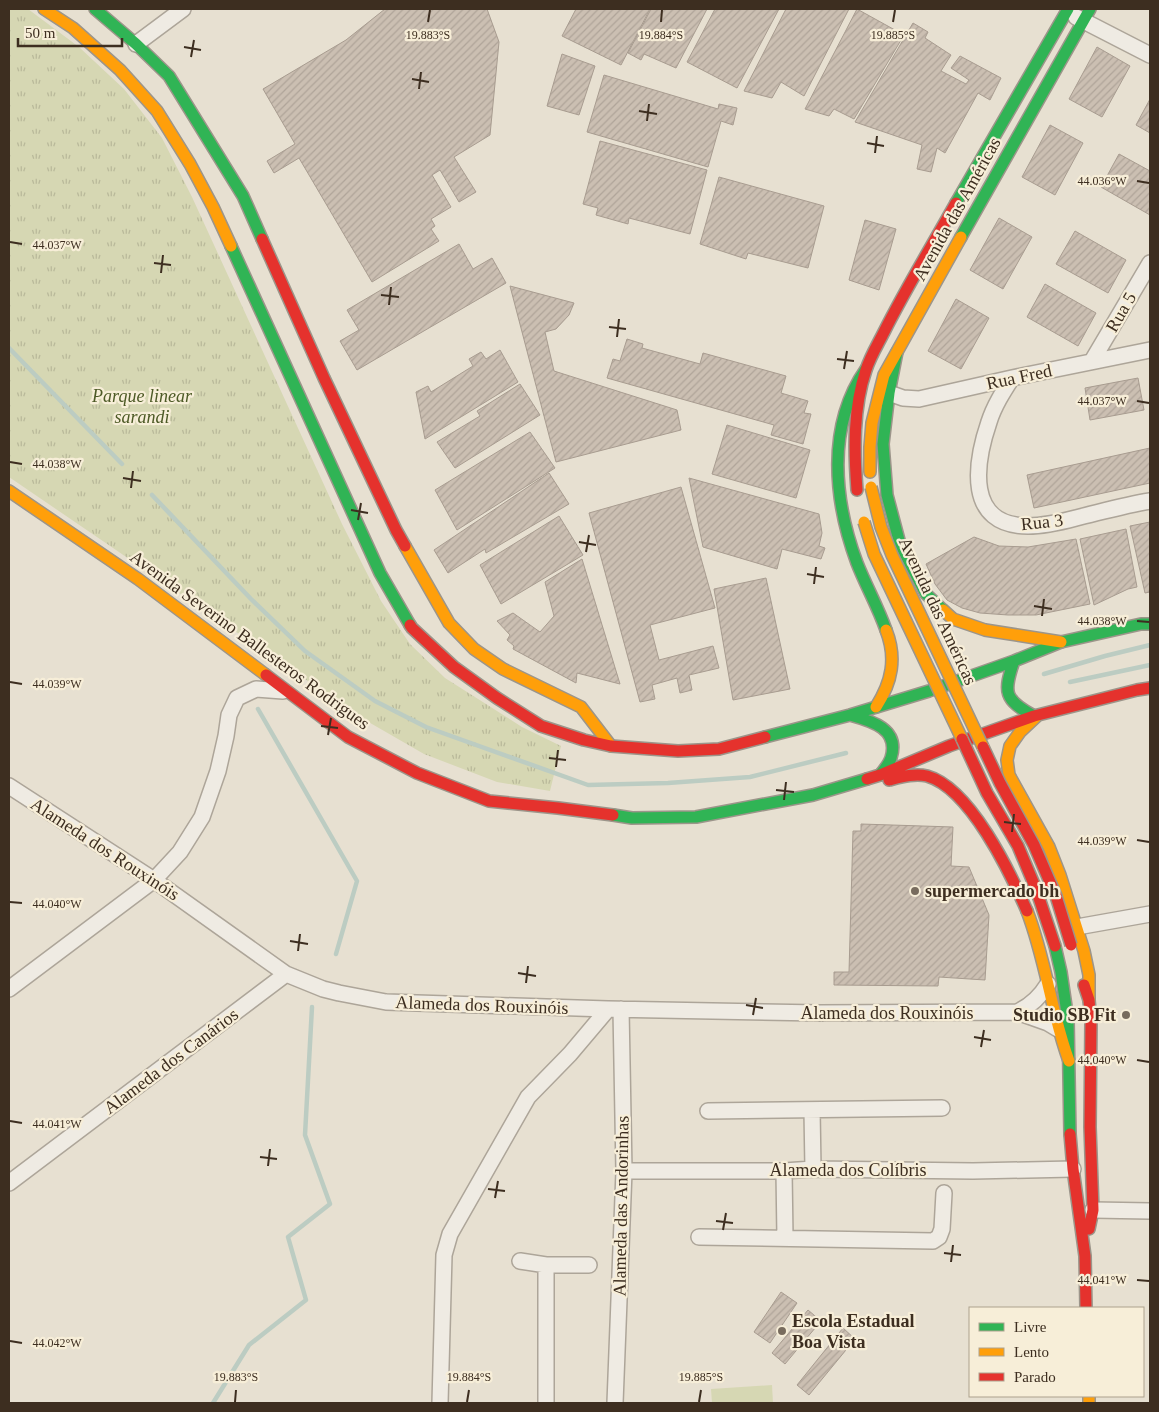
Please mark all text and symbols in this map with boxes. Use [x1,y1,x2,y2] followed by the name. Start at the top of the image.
[18,15,121,47] scale bar
[25,25,56,41] text: 50 m
[406,28,450,42] text: 19.883°S
[639,28,683,42] text: 19.884°S
[871,28,915,42] text: 19.885°S
[909,134,1005,284] street label: Avenida das Américas
[1077,174,1127,188] text: 44.036°W
[32,238,82,252] text: 44.037°W
[1102,289,1140,335] street label: Rua 5
[984,360,1054,394] street label: Rua Fred
[91,386,193,427] park label: Parque linear sarandi
[1077,394,1127,408] text: 44.037°W
[32,457,82,471] text: 44.038°W
[1020,510,1064,534] street label: Rua 3
[895,534,981,688] street label: Avenida das Américas
[126,546,374,734] street label: Avenida Severino Ballesteros Rodrigues
[1077,614,1127,628] text: 44.038°W
[32,677,82,691] text: 44.039°W
[27,794,183,904] street label: Alameda dos Rouxinóis
[1077,834,1127,848] text: 44.039°W
[925,881,1059,901] place label: supermercado bh
[909,885,921,897] marker: supermercado bh
[32,897,82,911] text: 44.040°W
[395,992,569,1018] street label: Alameda dos Rouxinóis
[801,1003,974,1023] street label: Alameda dos Rouxinóis
[100,1004,242,1118] street label: Alameda dos Canários
[1013,1005,1116,1025] place label: Studio SB Fit
[1120,1009,1132,1021] marker: Studio SB Fit
[1077,1053,1127,1067] text: 44.040°W
[609,1115,633,1297] street label: Alameda das Andorinhas
[32,1117,82,1131] text: 44.041°W
[770,1160,926,1180] street label: Alameda dos Colíbris
[1077,1273,1127,1287] text: 44.041°W
[969,1307,1144,1397] legend
[792,1311,915,1352] place label: Escola Estadual Boa Vista
[1014,1319,1047,1335] text: Livre
[776,1325,788,1337] marker: Escola Estadual Boa Vista
[32,1336,82,1350] text: 44.042°W
[1014,1344,1049,1360] text: Lento
[1014,1369,1056,1385] text: Parado
[214,1370,258,1384] text: 19.883°S
[447,1370,491,1384] text: 19.884°S
[679,1370,723,1384] text: 19.885°S

